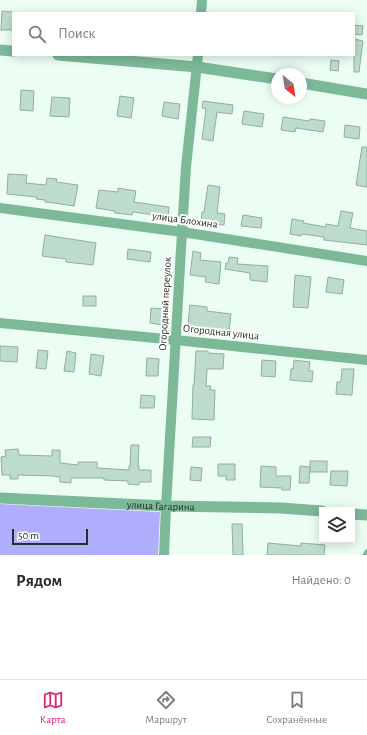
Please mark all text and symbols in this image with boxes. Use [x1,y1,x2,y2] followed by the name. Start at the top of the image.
[12,12,355,56] search box
[26,23,48,45] icon: search
[58,26,96,41] text: Поиск
[271,68,307,104] north arrow
[151,210,218,230] street label: улица Блохина
[157,257,173,351] street label: Огородный переулок
[182,323,260,341] street label: Огородная улица
[126,499,195,512] street label: улица Гагарина
[319,507,355,543] map controls
[319,507,355,543] button: layers
[12,527,88,546] scale bar
[18,530,39,541] text: 50 m
[16,572,62,589] text: Рядом
[292,574,351,587] text: Найдено: 0
[40,689,66,726] tab: Карта
[145,689,187,726] tab: Маршрут
[266,689,327,726] tab: Сохранённые

